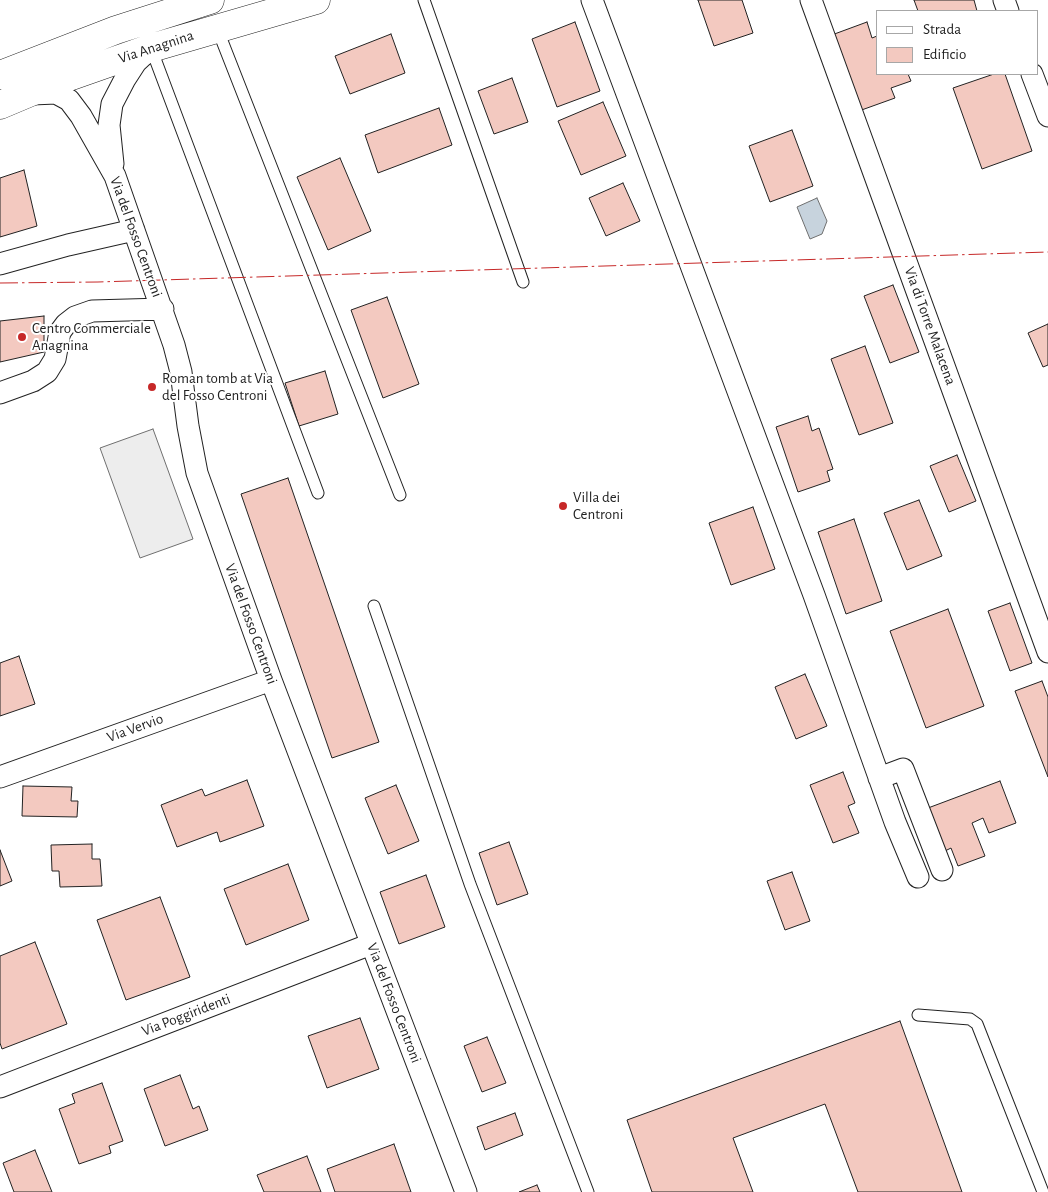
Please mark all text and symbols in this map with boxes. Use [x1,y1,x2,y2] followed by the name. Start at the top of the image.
[876,10,1038,75] legend
[923,22,961,37] text: Strada
[116,26,196,68] street label: Via Anagnina
[923,47,966,62] text: Edificio
[106,174,166,300] street label: Via del Fosso Centroni
[900,264,960,388] street label: Via di Torre Malacena
[32,319,151,354] place label: Centro Commerciale Anagnina
[16,331,28,343] marker: Centro Commerciale Anagnina
[162,369,273,404] place label: Roman tomb at Via del Fosso Centroni
[146,381,158,393] marker: Roman tomb at Via del Fosso Centroni
[573,488,623,523] place label: Villa dei Centroni
[557,500,569,512] marker: Villa dei Centroni
[221,561,281,687] street label: Via del Fosso Centroni
[104,710,166,746] street label: Via Vervio
[363,940,425,1066] street label: Via del Fosso Centroni
[139,990,233,1040] street label: Via Poggiridenti

